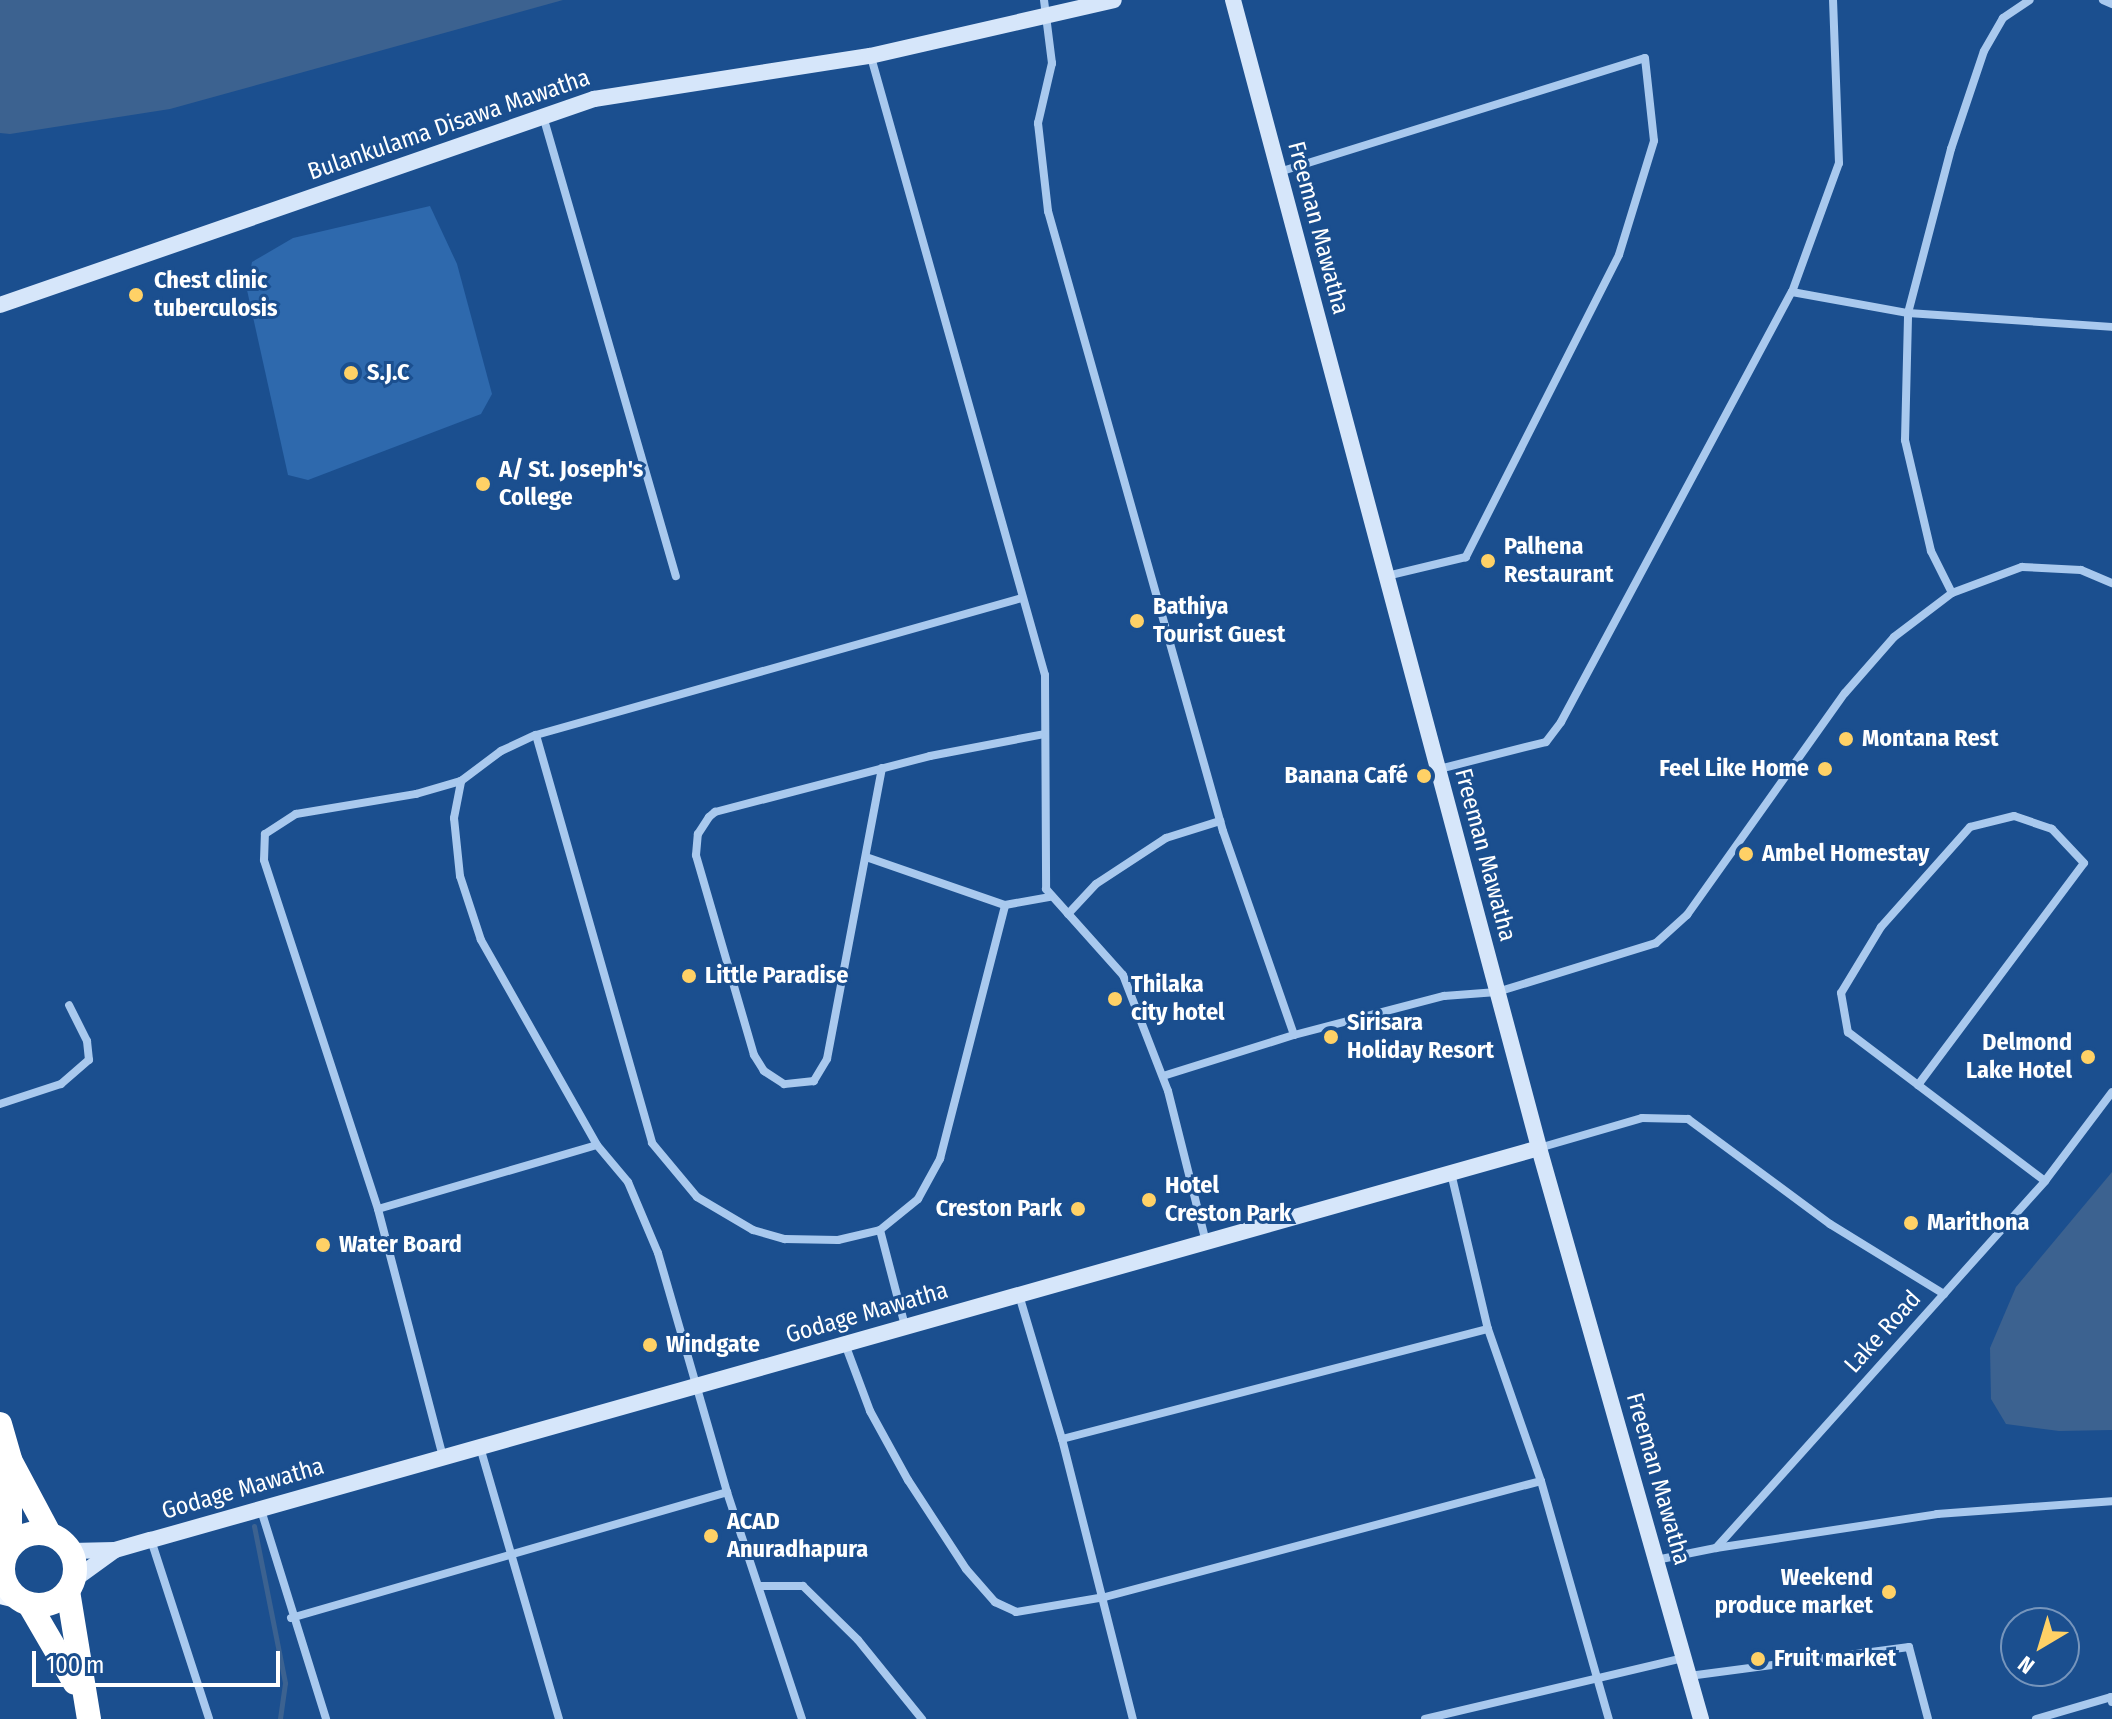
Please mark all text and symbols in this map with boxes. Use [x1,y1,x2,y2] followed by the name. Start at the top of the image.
[304,63,594,187] street label: Bulankulama Disawa Mawatha
[1281,138,1355,318] street label: Freeman Mawatha
[154,267,277,323] place label: Chest clinic tuberculosis
[125,284,147,306] marker: Chest clinic tuberculosis
[367,359,410,387] place label: S.J.C
[342,364,360,382] marker: S.J.C
[499,456,643,512] place label: A/ St. Joseph's College
[474,475,492,493] marker: A/ St. Joseph's College
[1504,533,1613,589] place label: Palhena Restaurant
[1479,552,1497,570] marker: Palhena Restaurant
[1153,593,1285,649] place label: Bathiya Tourist Guest
[1128,612,1146,630] marker: Bathiya Tourist Guest
[1862,725,1999,753] place label: Montana Rest
[1837,730,1855,748] marker: Montana Rest
[1659,755,1809,783] place label: Feel Like Home
[1816,760,1834,778] marker: Feel Like Home
[1285,762,1408,790] place label: Banana Café
[1448,765,1522,945] street label: Freeman Mawatha
[1415,767,1433,785] marker: Banana Café
[1762,840,1930,868] place label: Ambel Homestay
[1737,845,1755,863] marker: Ambel Homestay
[705,962,848,990] place label: Little Paradise
[680,967,698,985] marker: Little Paradise
[1131,971,1225,1027] place label: Thilaka city hotel
[1106,990,1124,1008] marker: Thilaka city hotel
[1347,1009,1494,1065] place label: Sirisara Holiday Resort
[1322,1028,1340,1046] marker: Sirisara Holiday Resort
[1966,1029,2072,1085] place label: Delmond Lake Hotel
[2079,1048,2097,1066] marker: Delmond Lake Hotel
[1165,1172,1291,1228] place label: Hotel Creston Park
[1140,1191,1158,1209] marker: Hotel Creston Park
[936,1195,1062,1223] place label: Creston Park
[1069,1200,1087,1218] marker: Creston Park
[1927,1209,2030,1237] place label: Marithona
[1902,1214,1920,1232] marker: Marithona
[339,1231,462,1259] place label: Water Board
[314,1236,332,1254] marker: Water Board
[783,1276,951,1350] street label: Godage Mawatha
[1839,1285,1927,1379] street label: Lake Road
[666,1331,760,1359] place label: Windgate
[641,1336,659,1354] marker: Windgate
[1620,1390,1696,1568] street label: Freeman Mawatha
[159,1452,327,1526] street label: Godage Mawatha
[727,1508,868,1564] place label: ACAD Anuradhapura
[702,1527,720,1545] marker: ACAD Anuradhapura
[1715,1564,1873,1620] place label: Weekend produce market
[1880,1583,1898,1601] marker: Weekend produce market
[2000,1607,2080,1687] north arrow
[36,1635,284,1685] scale bar
[1774,1645,1896,1673] place label: Fruit market
[1749,1650,1767,1668] marker: Fruit market
[2013,1650,2040,1679] text: N
[46,1651,104,1679] text: 100 m

